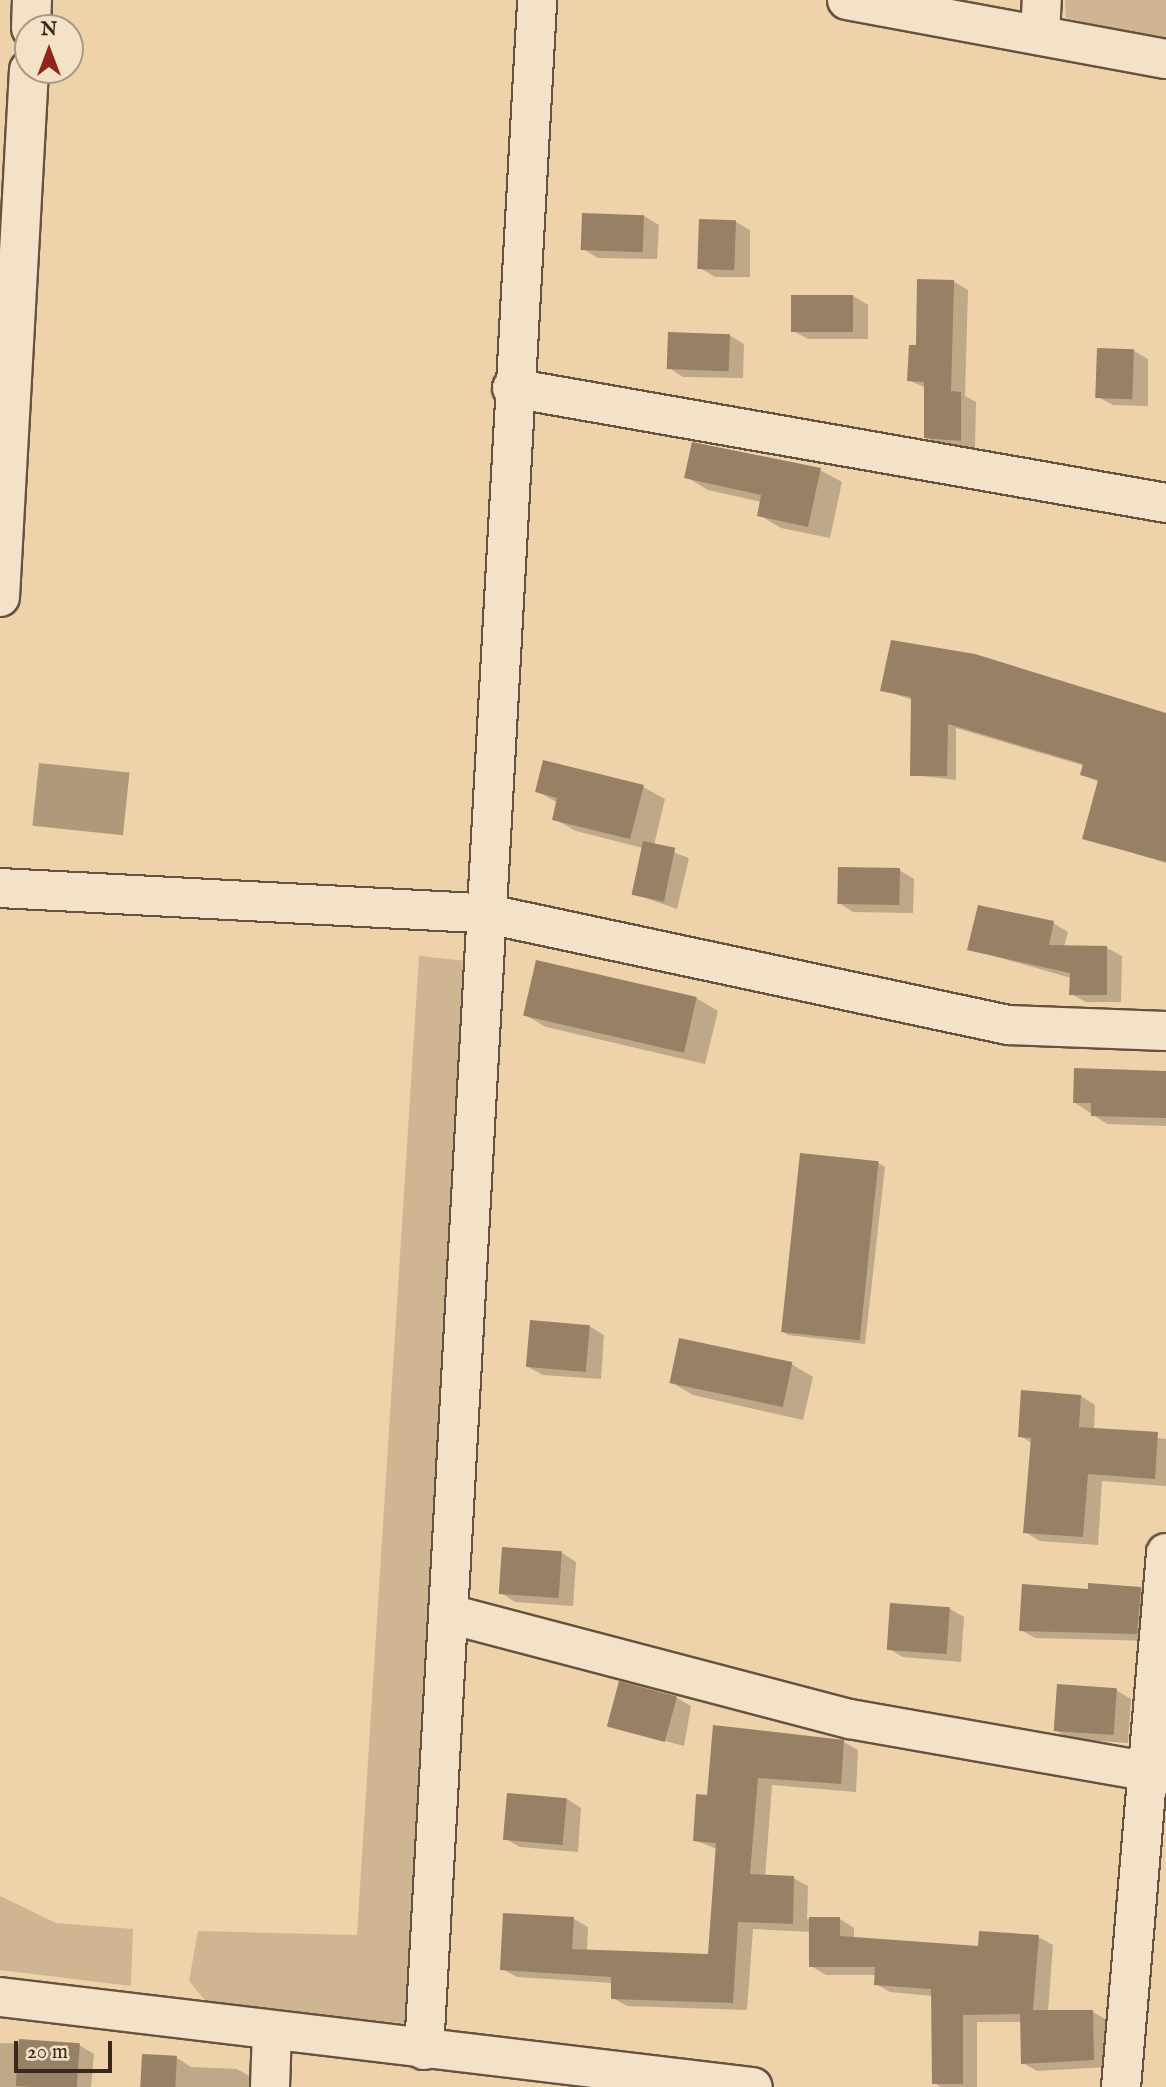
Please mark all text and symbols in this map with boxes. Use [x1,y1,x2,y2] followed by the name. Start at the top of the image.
[14,14,84,84] north arrow
[41,18,57,42] text: N
[18,2028,116,2072] scale bar
[27,2039,68,2066] text: 20 m

